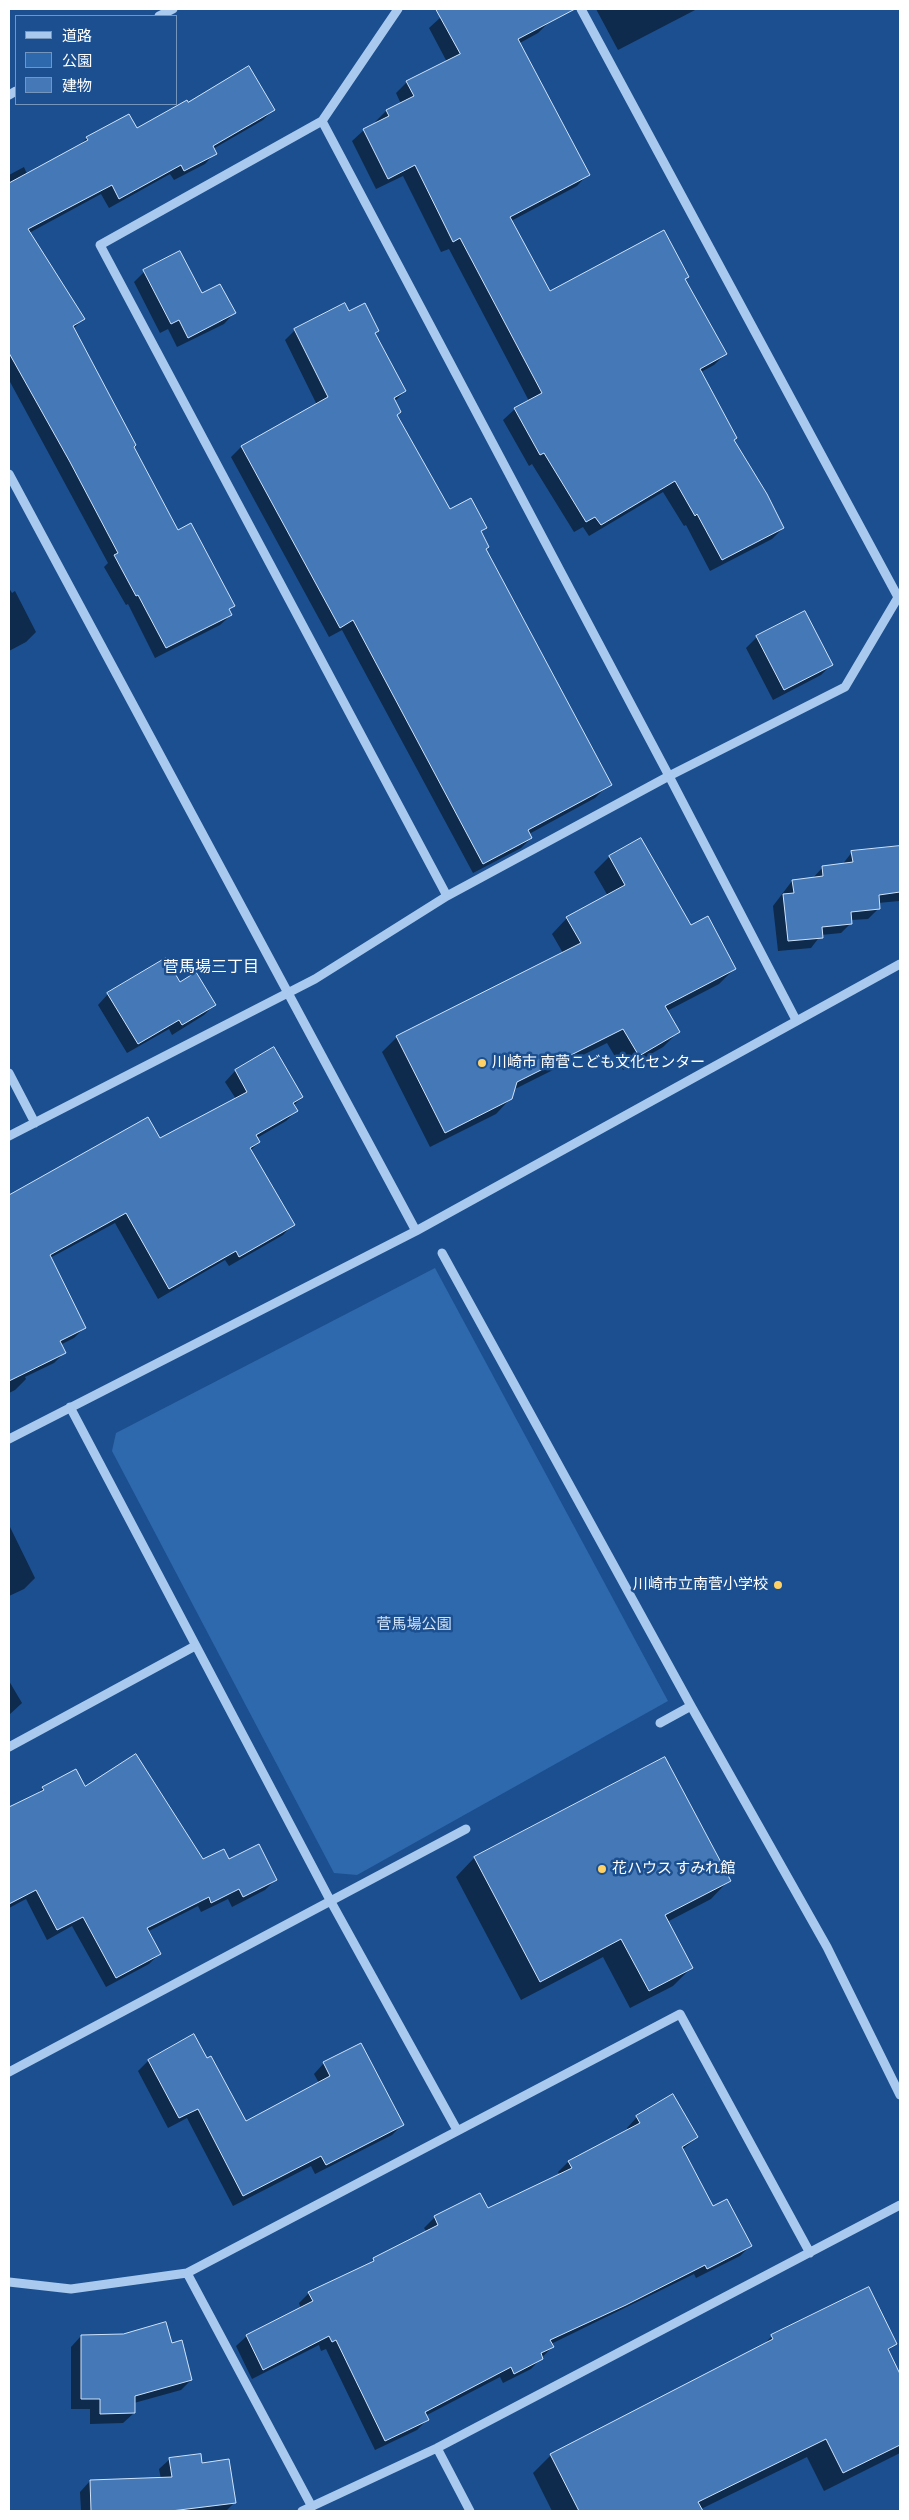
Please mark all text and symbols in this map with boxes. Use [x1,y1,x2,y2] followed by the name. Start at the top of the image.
[15,15,178,105] legend
[62,27,92,45] text: 道路
[62,52,92,70] text: 公園
[62,77,92,95] text: 建物
[163,958,259,978] district label: 菅馬場三丁目
[492,1054,705,1072] place label: 川崎市 南菅こども文化センター
[476,1057,488,1069] marker: 川崎市 南菅こども文化センター
[633,1576,768,1594] place label: 川崎市立南菅小学校
[772,1579,784,1591] marker: 川崎市立南菅小学校
[377,1616,451,1634] park label: 菅馬場公園
[612,1860,735,1878] place label: 花ハウス すみれ館
[596,1863,608,1875] marker: 花ハウス すみれ館

